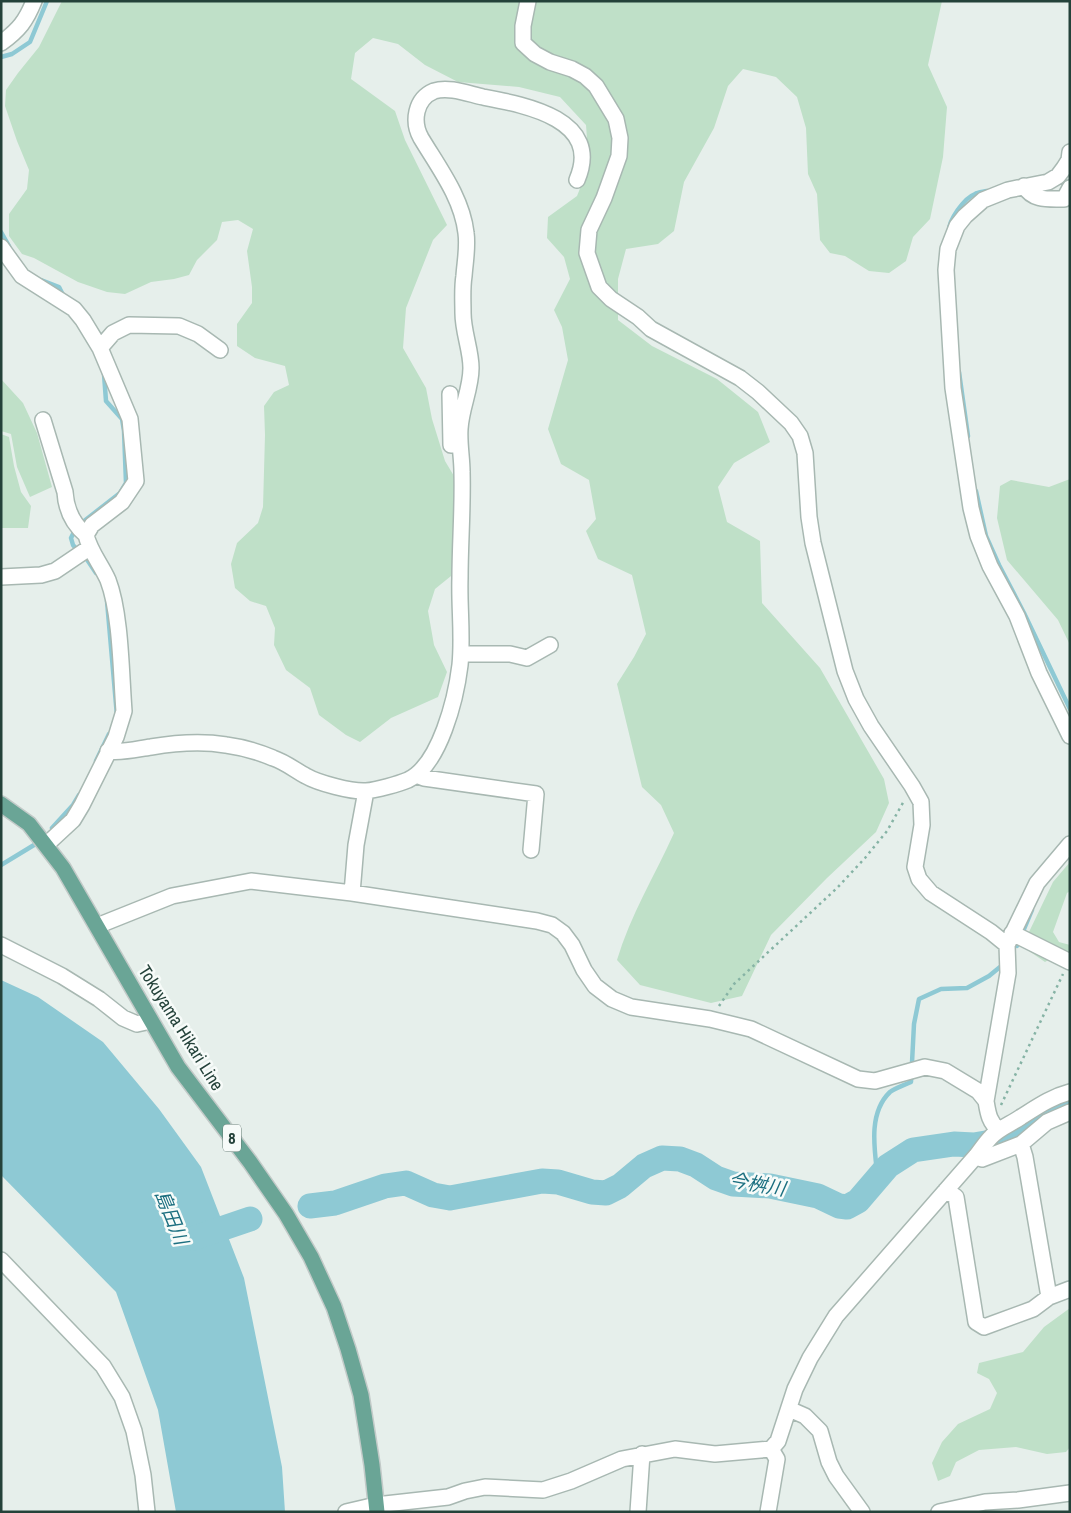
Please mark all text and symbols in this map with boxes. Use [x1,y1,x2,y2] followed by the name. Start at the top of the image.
[133,960,230,1095] street label: Tokuyama Hikari Line
[223,1124,241,1152] road number: 8
[727,1166,789,1202] water label: 今桝川
[149,1186,195,1250] water label: 島田川

